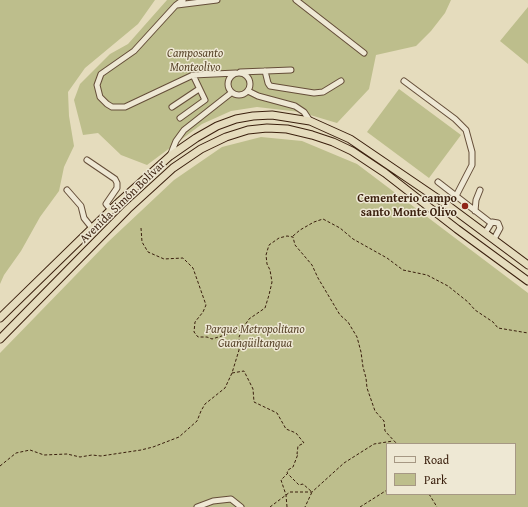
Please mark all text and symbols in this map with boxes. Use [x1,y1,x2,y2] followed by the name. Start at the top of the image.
[167,47,223,75] park label: Camposanto Monteolivo
[77,157,169,247] street label: Avenida Simón Bolívar
[357,192,457,220] place label: Cementerio campo santo Monte Olivo
[460,201,470,211] marker: Cementerio campo santo Monte Olivo
[205,323,305,351] park label: Parque Metropolitano Guangüiltangua
[386,443,516,495] legend
[424,451,449,468] text: Road
[424,471,447,488] text: Park

